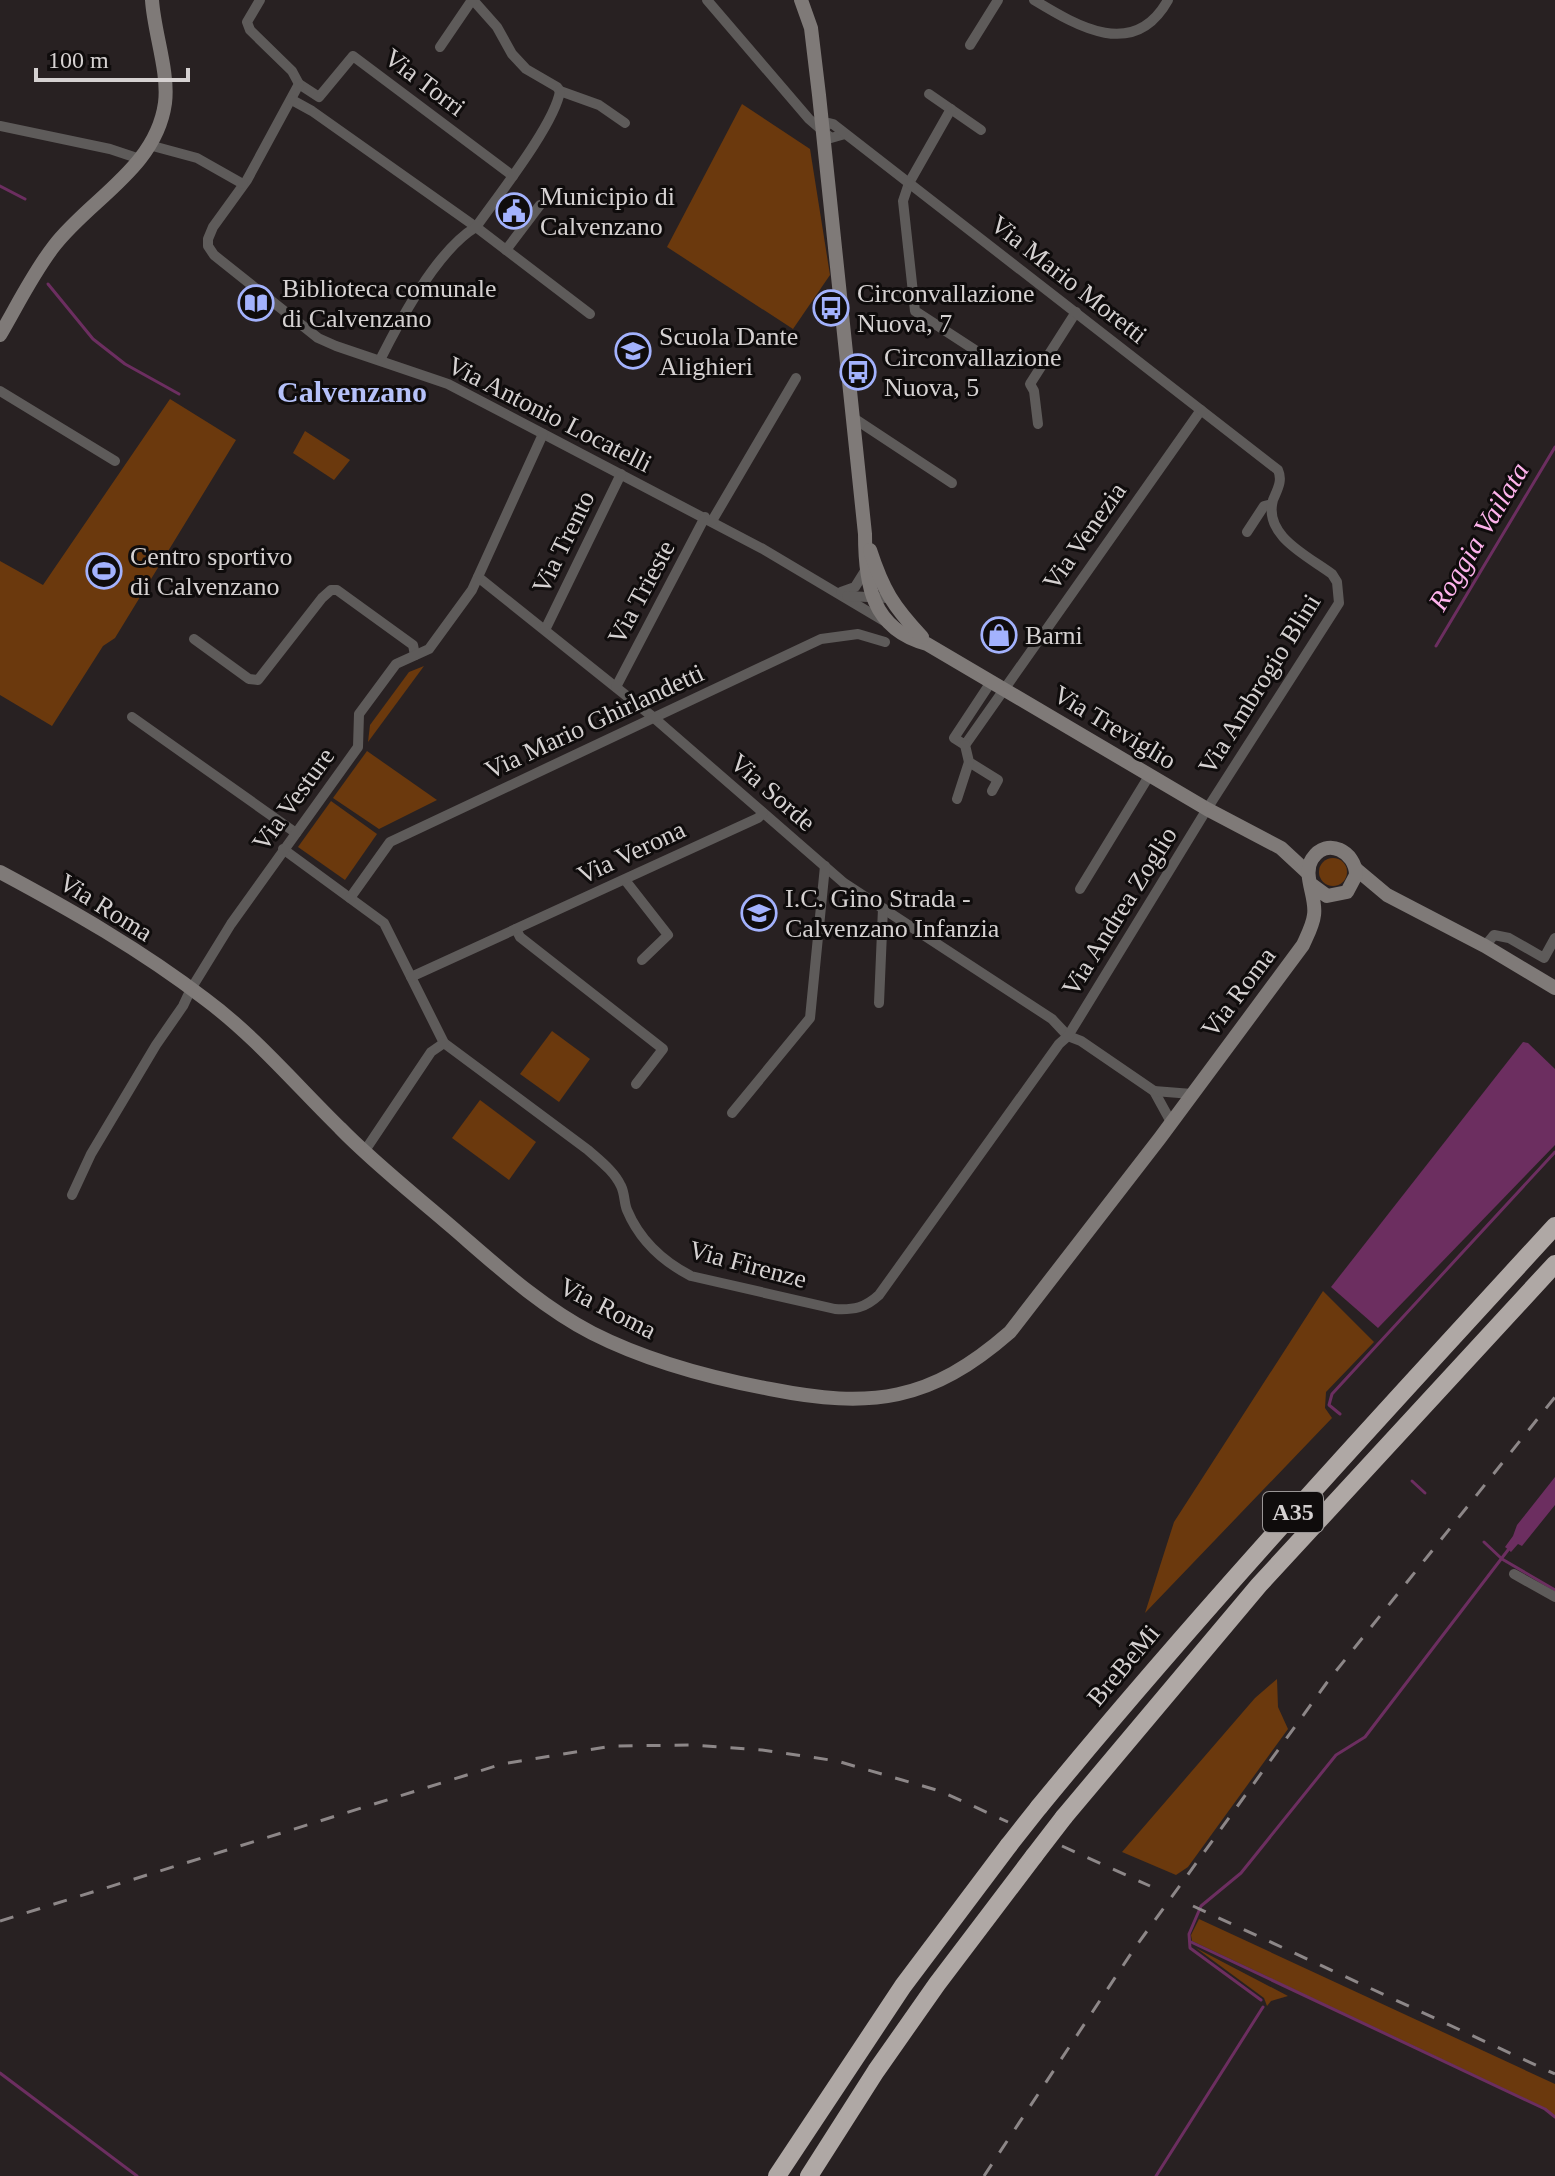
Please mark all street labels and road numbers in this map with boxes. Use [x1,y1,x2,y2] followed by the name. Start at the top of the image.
[379,43,471,122] street label: Via Torri
[985,209,1153,349] street label: Via Mario Moretti
[443,350,657,478] street label: Via Antonio Locatelli
[1037,477,1132,596] street label: Via Venezia
[526,486,601,598] street label: Via Trento
[602,535,681,649] street label: Via Trieste
[1192,589,1326,779] street label: Via Ambrogio Blini
[480,658,708,785] street label: Via Mario Ghirlandetti
[1048,679,1181,775] street label: Via Treviglio
[246,742,340,856] street label: Via Vesture
[724,748,821,837] street label: Via Sorde
[573,815,690,890] street label: Via Verona
[1056,822,1183,1001] street label: Via Andrea Zoglio
[54,867,158,948] street label: Via Roma
[1195,941,1282,1043] street label: Via Roma
[686,1235,810,1294] street label: Via Firenze
[555,1272,661,1345] street label: Via Roma
[1263,1492,1323,1532] road number: A35
[1081,1619,1166,1712] street label: BreBeMi

